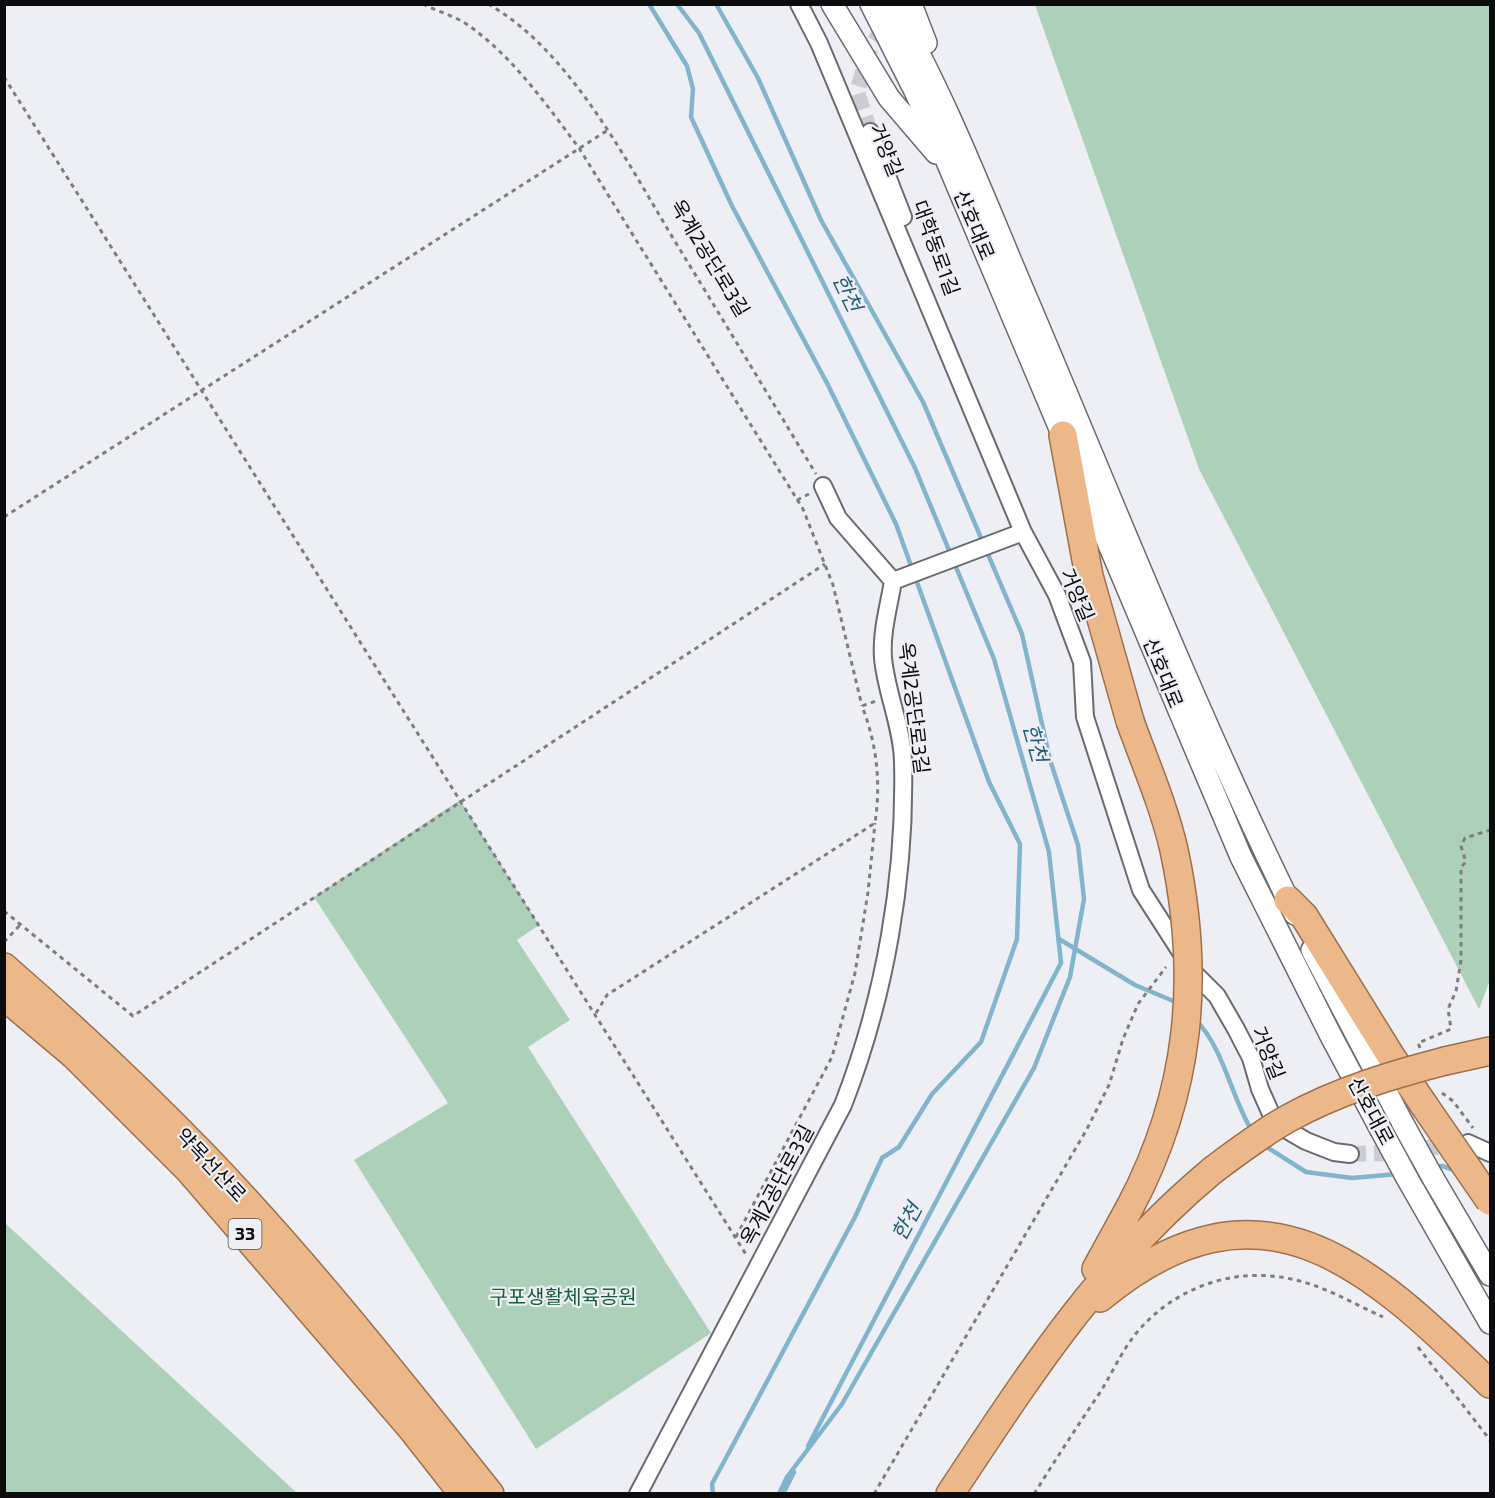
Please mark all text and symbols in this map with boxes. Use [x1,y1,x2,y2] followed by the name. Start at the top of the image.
[865,120,908,180] street label: 거양길
[949,186,1000,263] street label: 산호대로
[666,194,755,321] street label: 옥계2공단로3길
[909,197,965,299] street label: 대학동로1길
[829,269,869,318] water label: 한천
[1056,565,1100,625] street label: 거양길
[1139,634,1189,711] street label: 산호대로
[895,641,935,775] street label: 옥계2공단로3길
[1019,721,1055,767] water label: 한천
[1247,1023,1290,1083] street label: 거양길
[1344,1072,1400,1149] street label: 산호대로
[734,1120,818,1249] street label: 옥계2공단로3길
[172,1122,252,1206] street label: 약목선산로
[886,1196,927,1244] water label: 한천
[228,1219,262,1249] road number: 33
[489,1284,637,1308] park label: 구포생활체육공원

